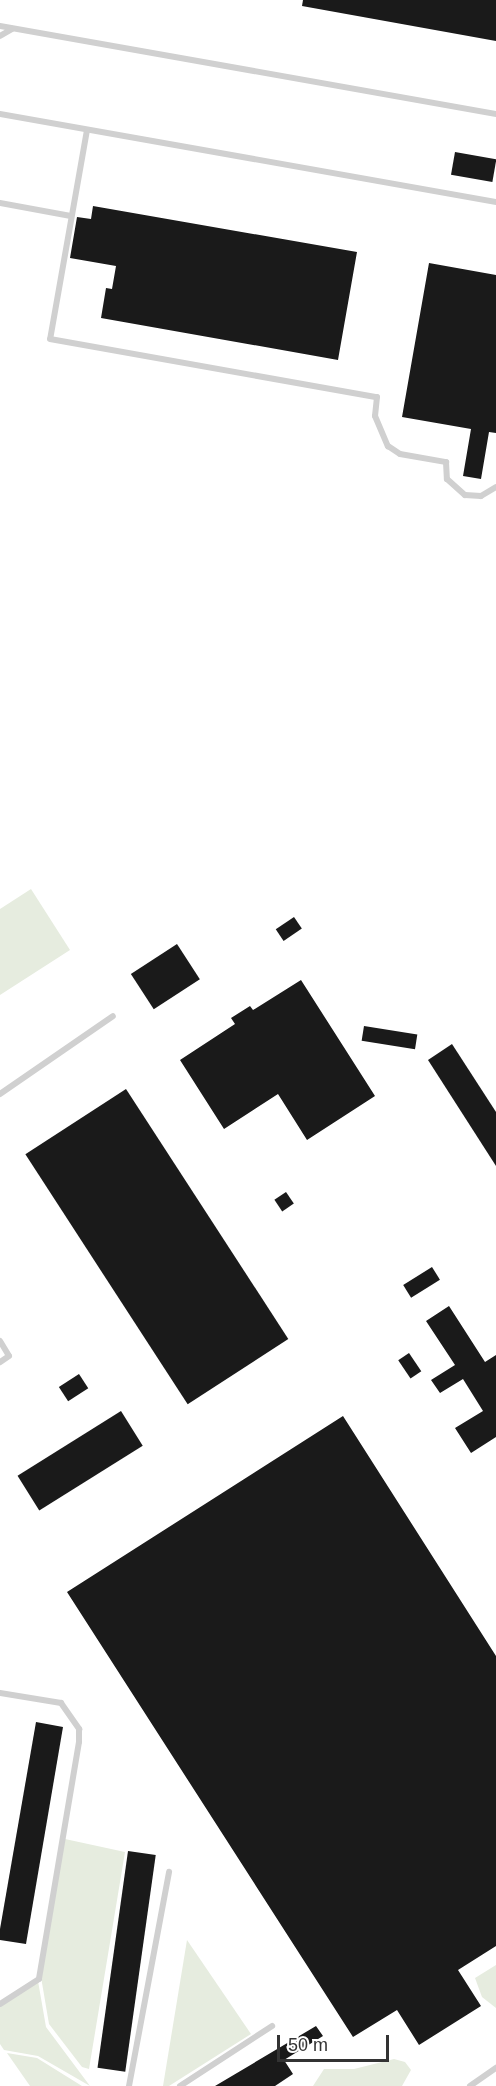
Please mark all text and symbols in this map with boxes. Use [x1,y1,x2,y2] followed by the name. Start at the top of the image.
[280,2023,392,2061] scale bar
[288,2035,328,2055] text: 50 m

